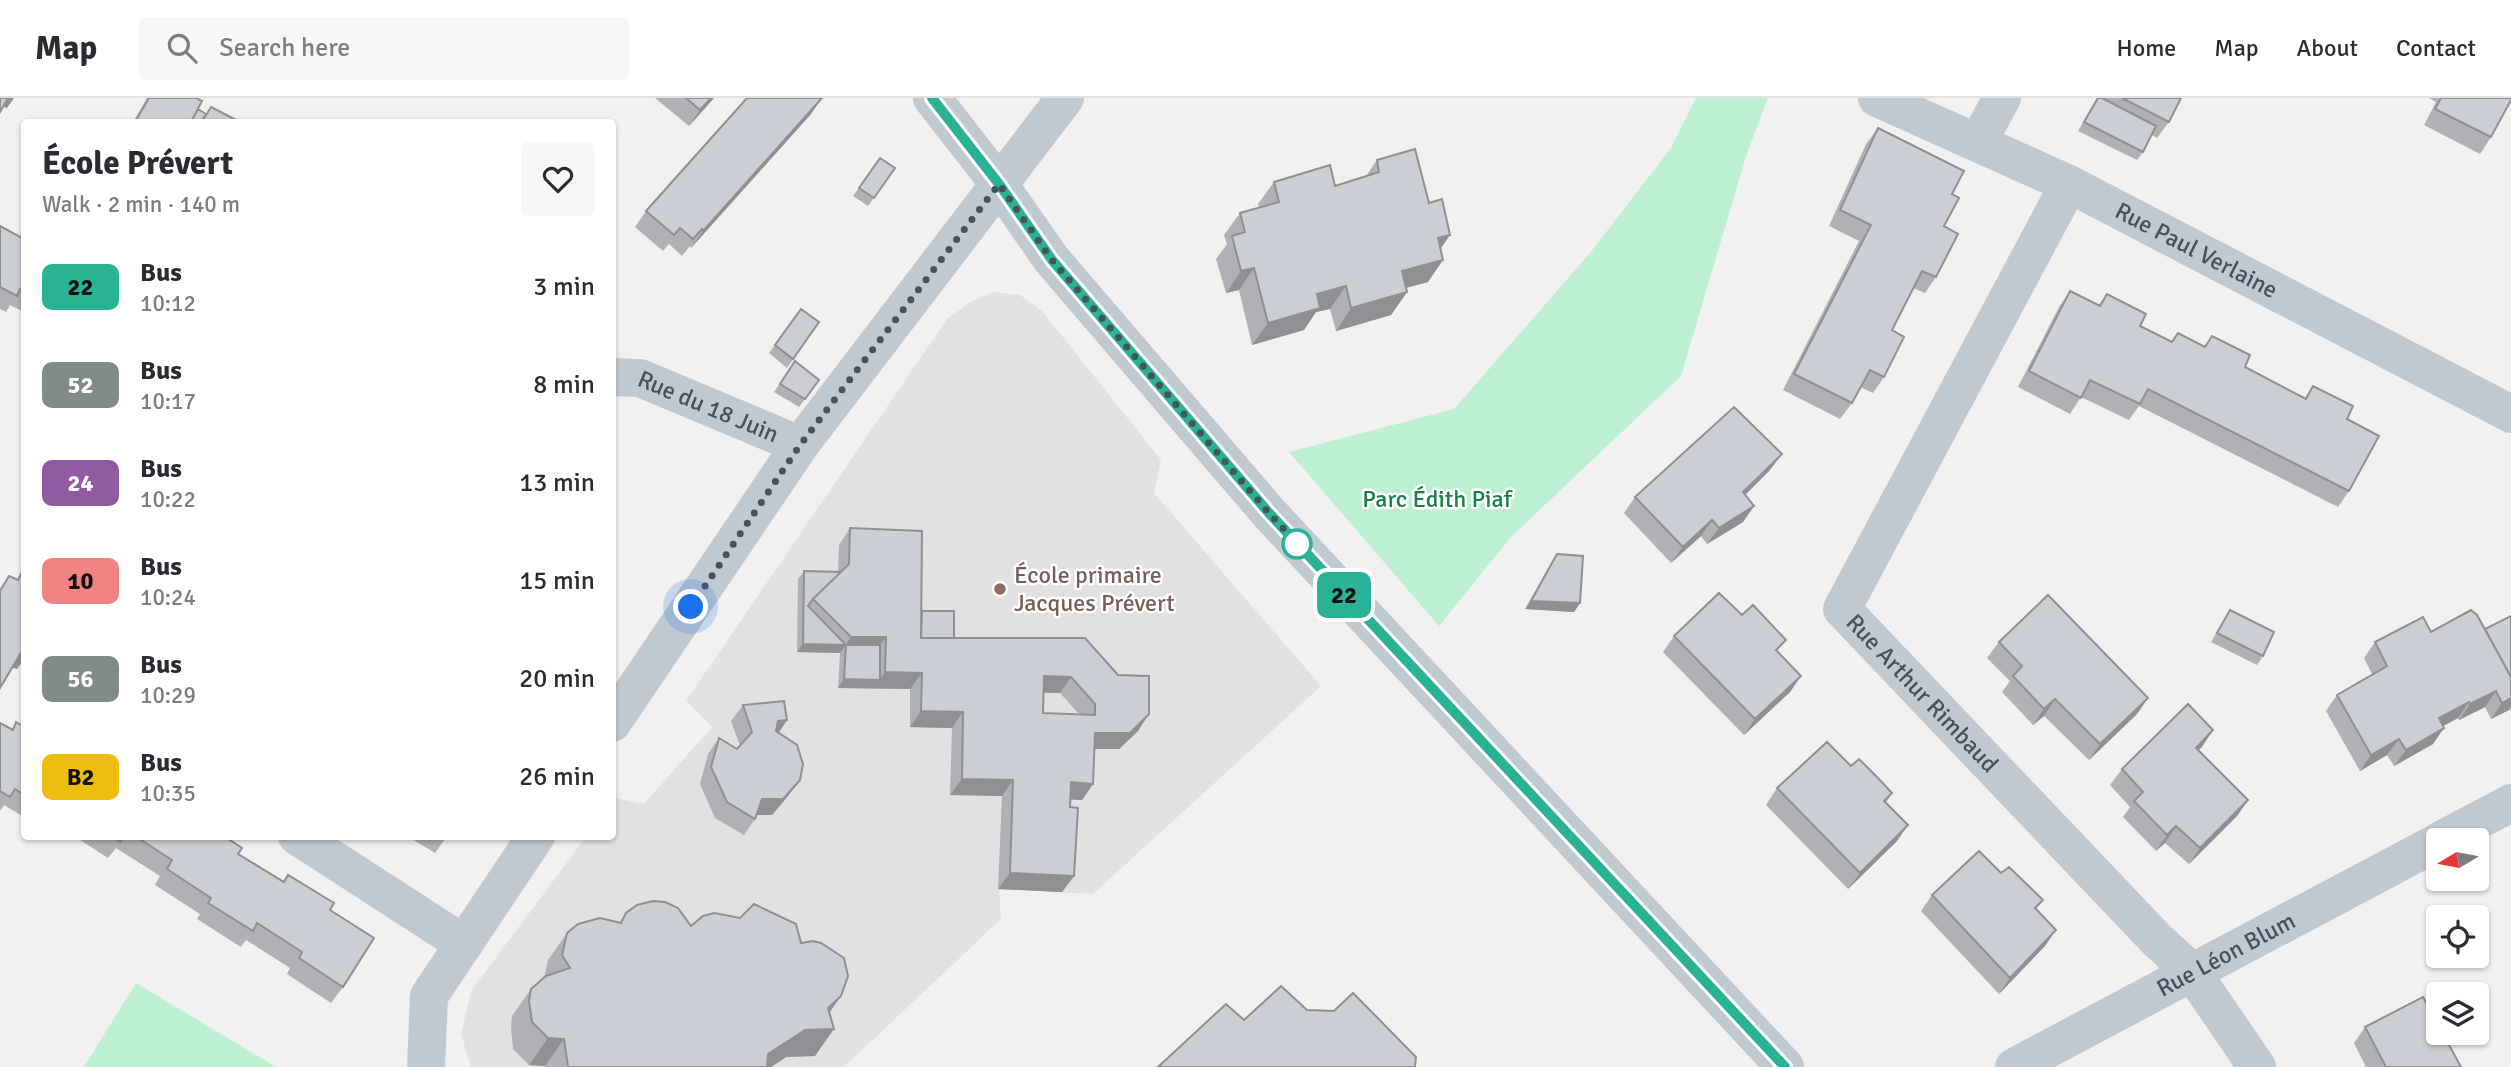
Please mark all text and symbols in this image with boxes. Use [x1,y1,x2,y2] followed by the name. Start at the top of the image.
[139,17,629,80] search box
[35,28,97,69] text: Map
[163,29,201,67] icon: search
[219,32,350,64] text: Search here
[2116,33,2176,63] text: Home
[2214,33,2259,63] text: Map
[2297,33,2358,63] text: About
[2396,33,2476,63] text: Contact
[521,142,595,216] button: heart
[42,143,233,184] text: École Prévert
[42,190,240,219] text: Walk · 2 min · 140 m
[2110,196,2283,305] street label: Rue Paul Verlaine
[140,257,182,289] text: Bus
[533,271,595,303] text: 3 min
[68,272,93,302] text: 22
[140,289,196,318] text: 10:12
[140,355,182,387] text: Bus
[633,364,783,449] street label: Rue du 18 Juin
[533,369,595,401] text: 8 min
[68,370,93,400] text: 52
[140,387,196,416] text: 10:17
[140,453,182,485] text: Bus
[519,467,595,499] text: 13 min
[68,468,93,498] text: 24
[1362,484,1513,514] park label: Parc Édith Piaf
[140,485,196,514] text: 10:22
[1282,529,1312,559] unlabelled marker
[140,551,182,583] text: Bus
[1014,560,1175,618] place label: École primaire Jacques Prévert
[519,565,595,597] text: 15 min
[68,566,93,596] text: 10
[1312,572,1376,618] line badge: 22
[1331,580,1357,610] text: 22
[992,581,1008,597] marker: École primaire Jacques Prévert
[140,583,196,612] text: 10:24
[673,589,708,624] your location
[1840,608,2005,779] street label: Rue Arthur Rimbaud
[140,649,182,681] text: Bus
[519,663,595,695] text: 20 min
[68,664,93,694] text: 56
[140,681,196,710] text: 10:29
[140,747,182,779] text: Bus
[519,761,595,793] text: 26 min
[67,762,94,792] text: B2
[140,779,196,808] text: 10:35
[2426,828,2488,891] north arrow
[2426,828,2489,1045] map controls
[2152,905,2300,1004] street label: Rue Léon Blum
[2426,905,2489,968] button: locate
[2426,982,2489,1045] button: layers

